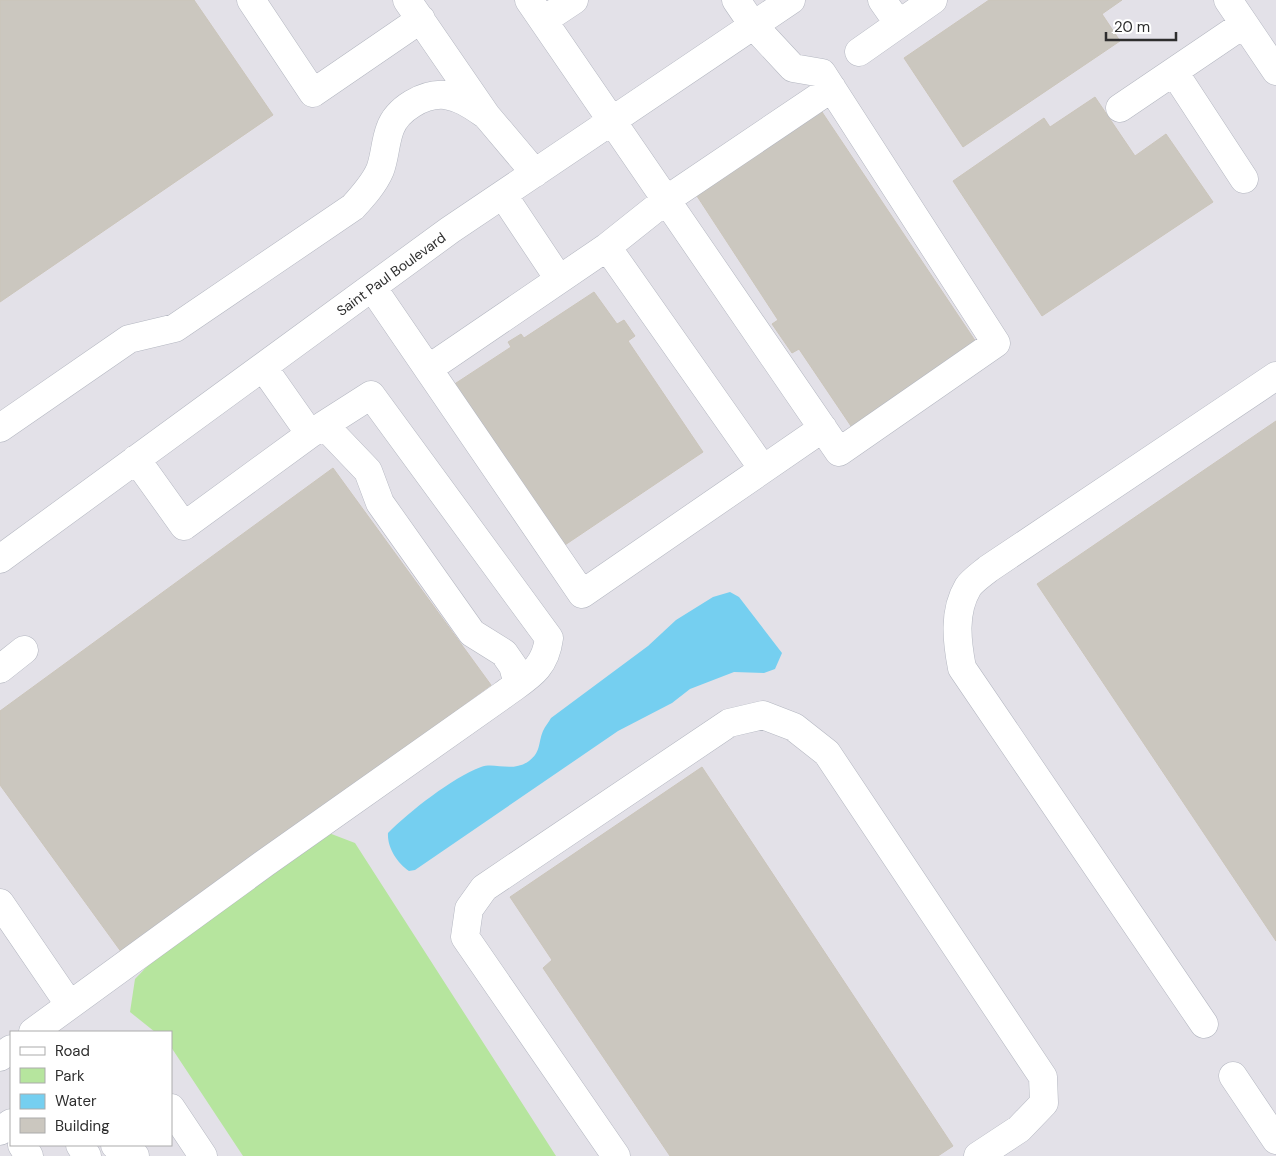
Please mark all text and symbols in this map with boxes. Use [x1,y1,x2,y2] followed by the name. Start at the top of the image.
[1106,10,1176,42] scale bar
[1114,17,1150,37] text: 20 m
[333,228,449,320] street label: Saint Paul Boulevard
[10,1031,172,1146] legend
[55,1041,90,1061] text: Road
[55,1066,85,1086] text: Park
[55,1091,97,1111] text: Water
[55,1116,110,1136] text: Building

